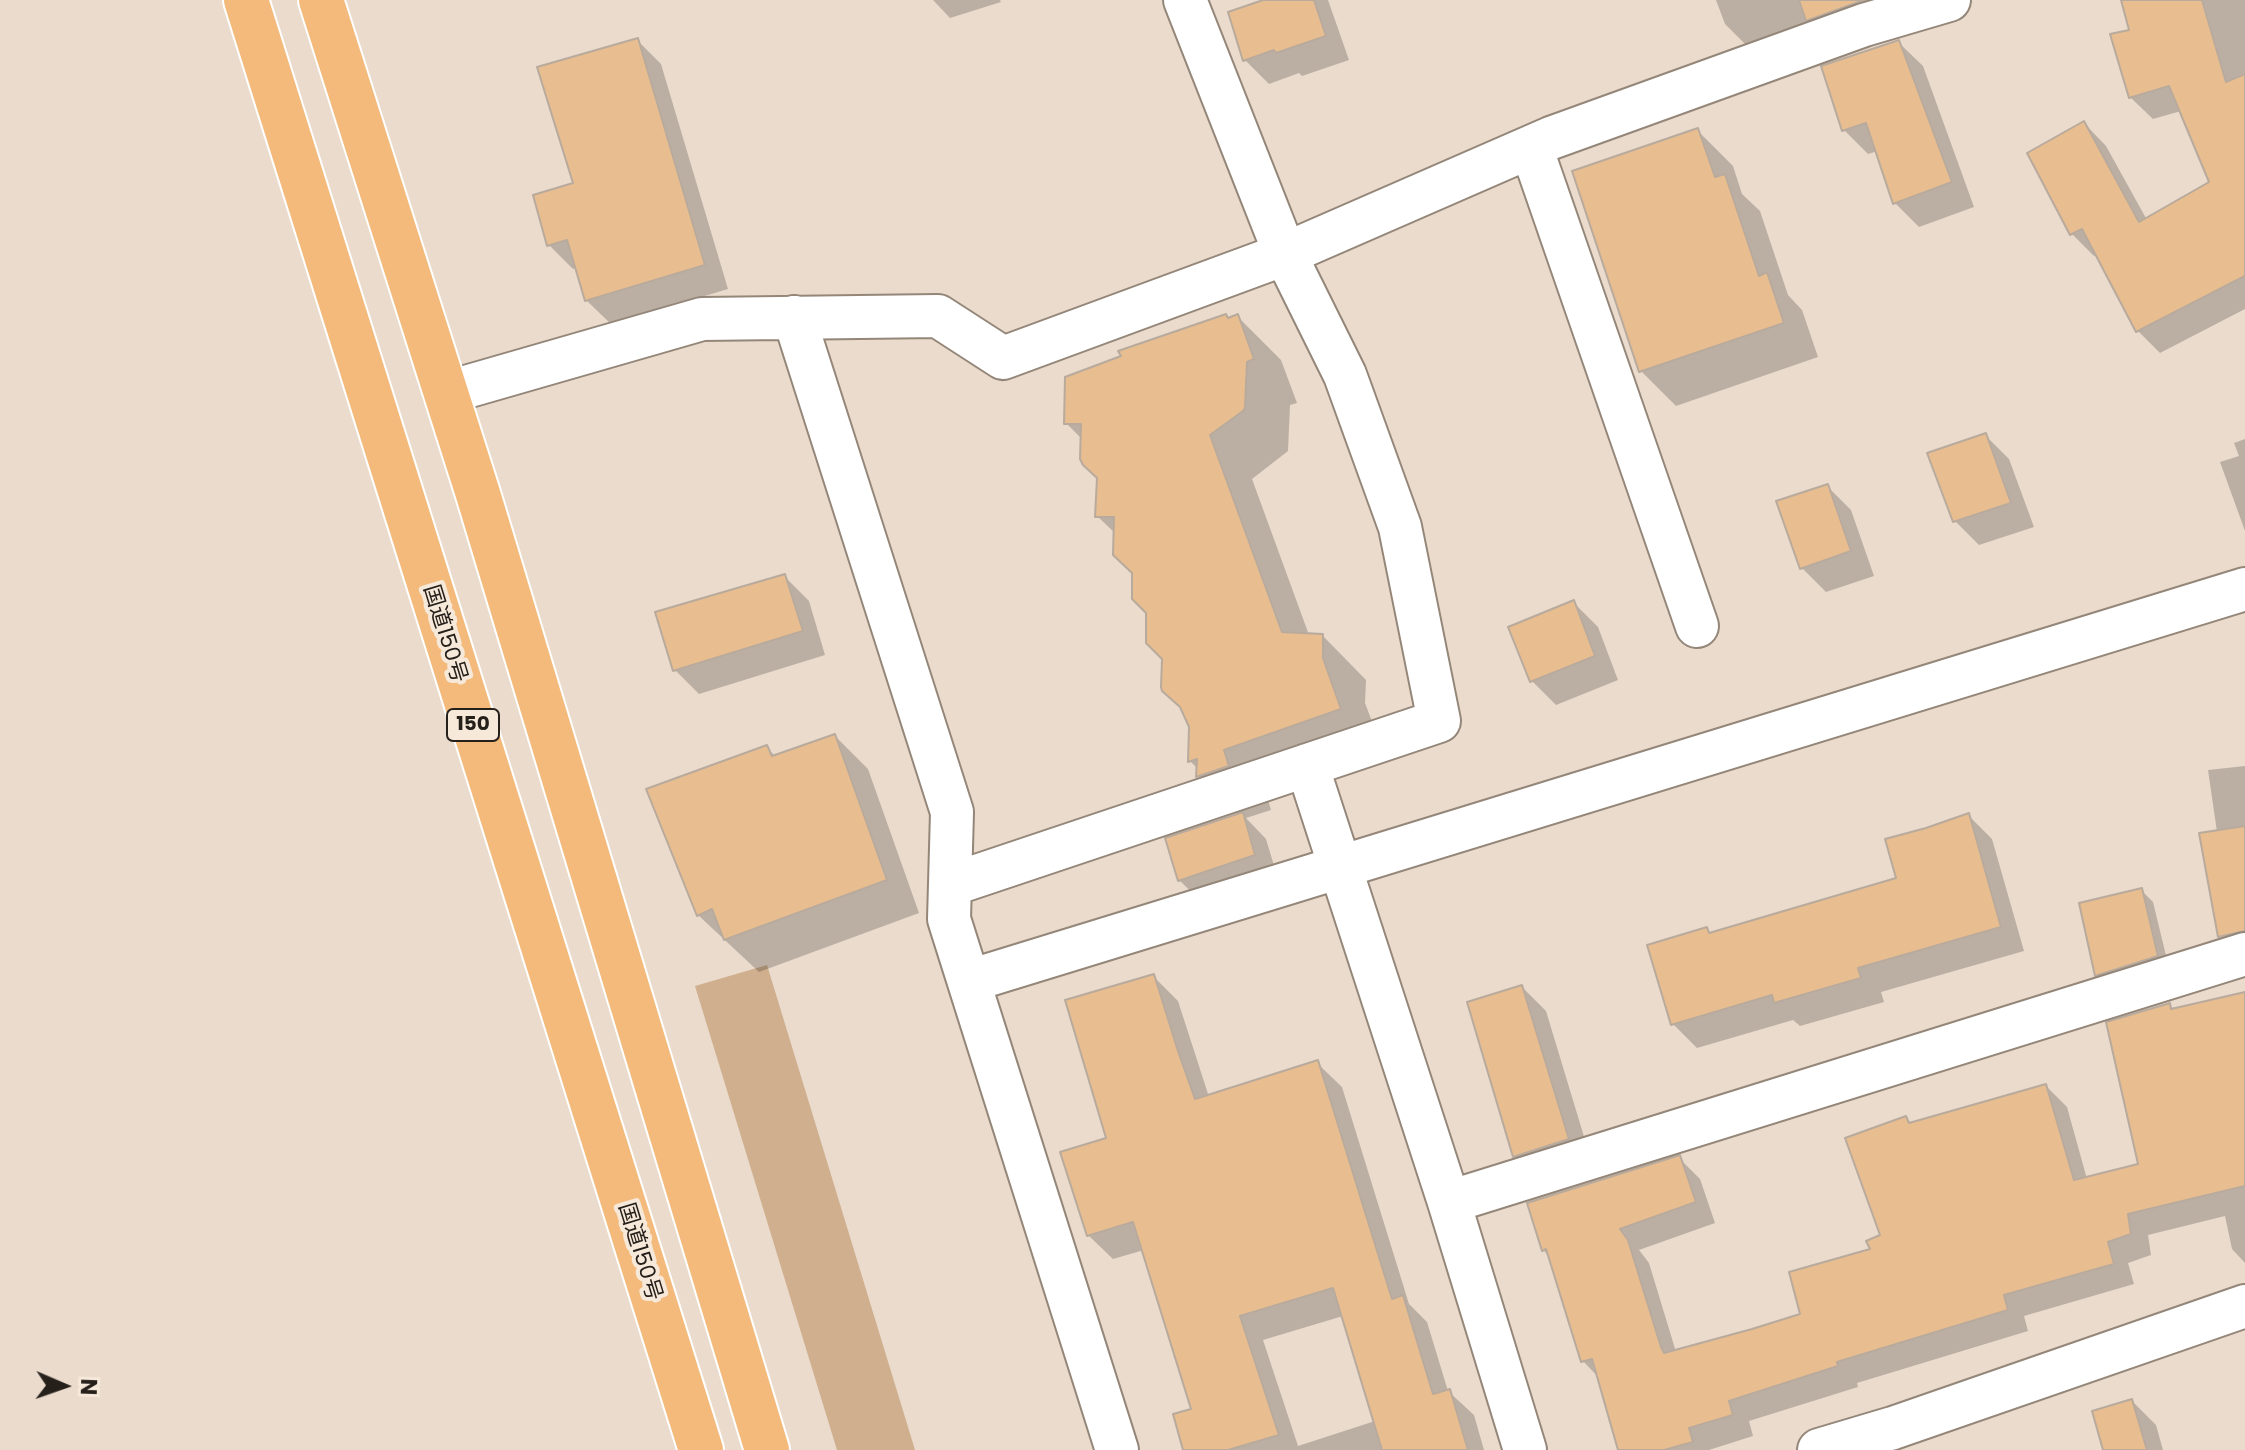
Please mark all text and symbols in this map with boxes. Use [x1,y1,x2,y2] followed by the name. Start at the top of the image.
[417,582,471,686] street label: 国道150号
[447,709,499,741] road number: 150
[612,1200,666,1304] street label: 国道150号
[24,1346,104,1426] north arrow
[73,1378,104,1396] text: N

